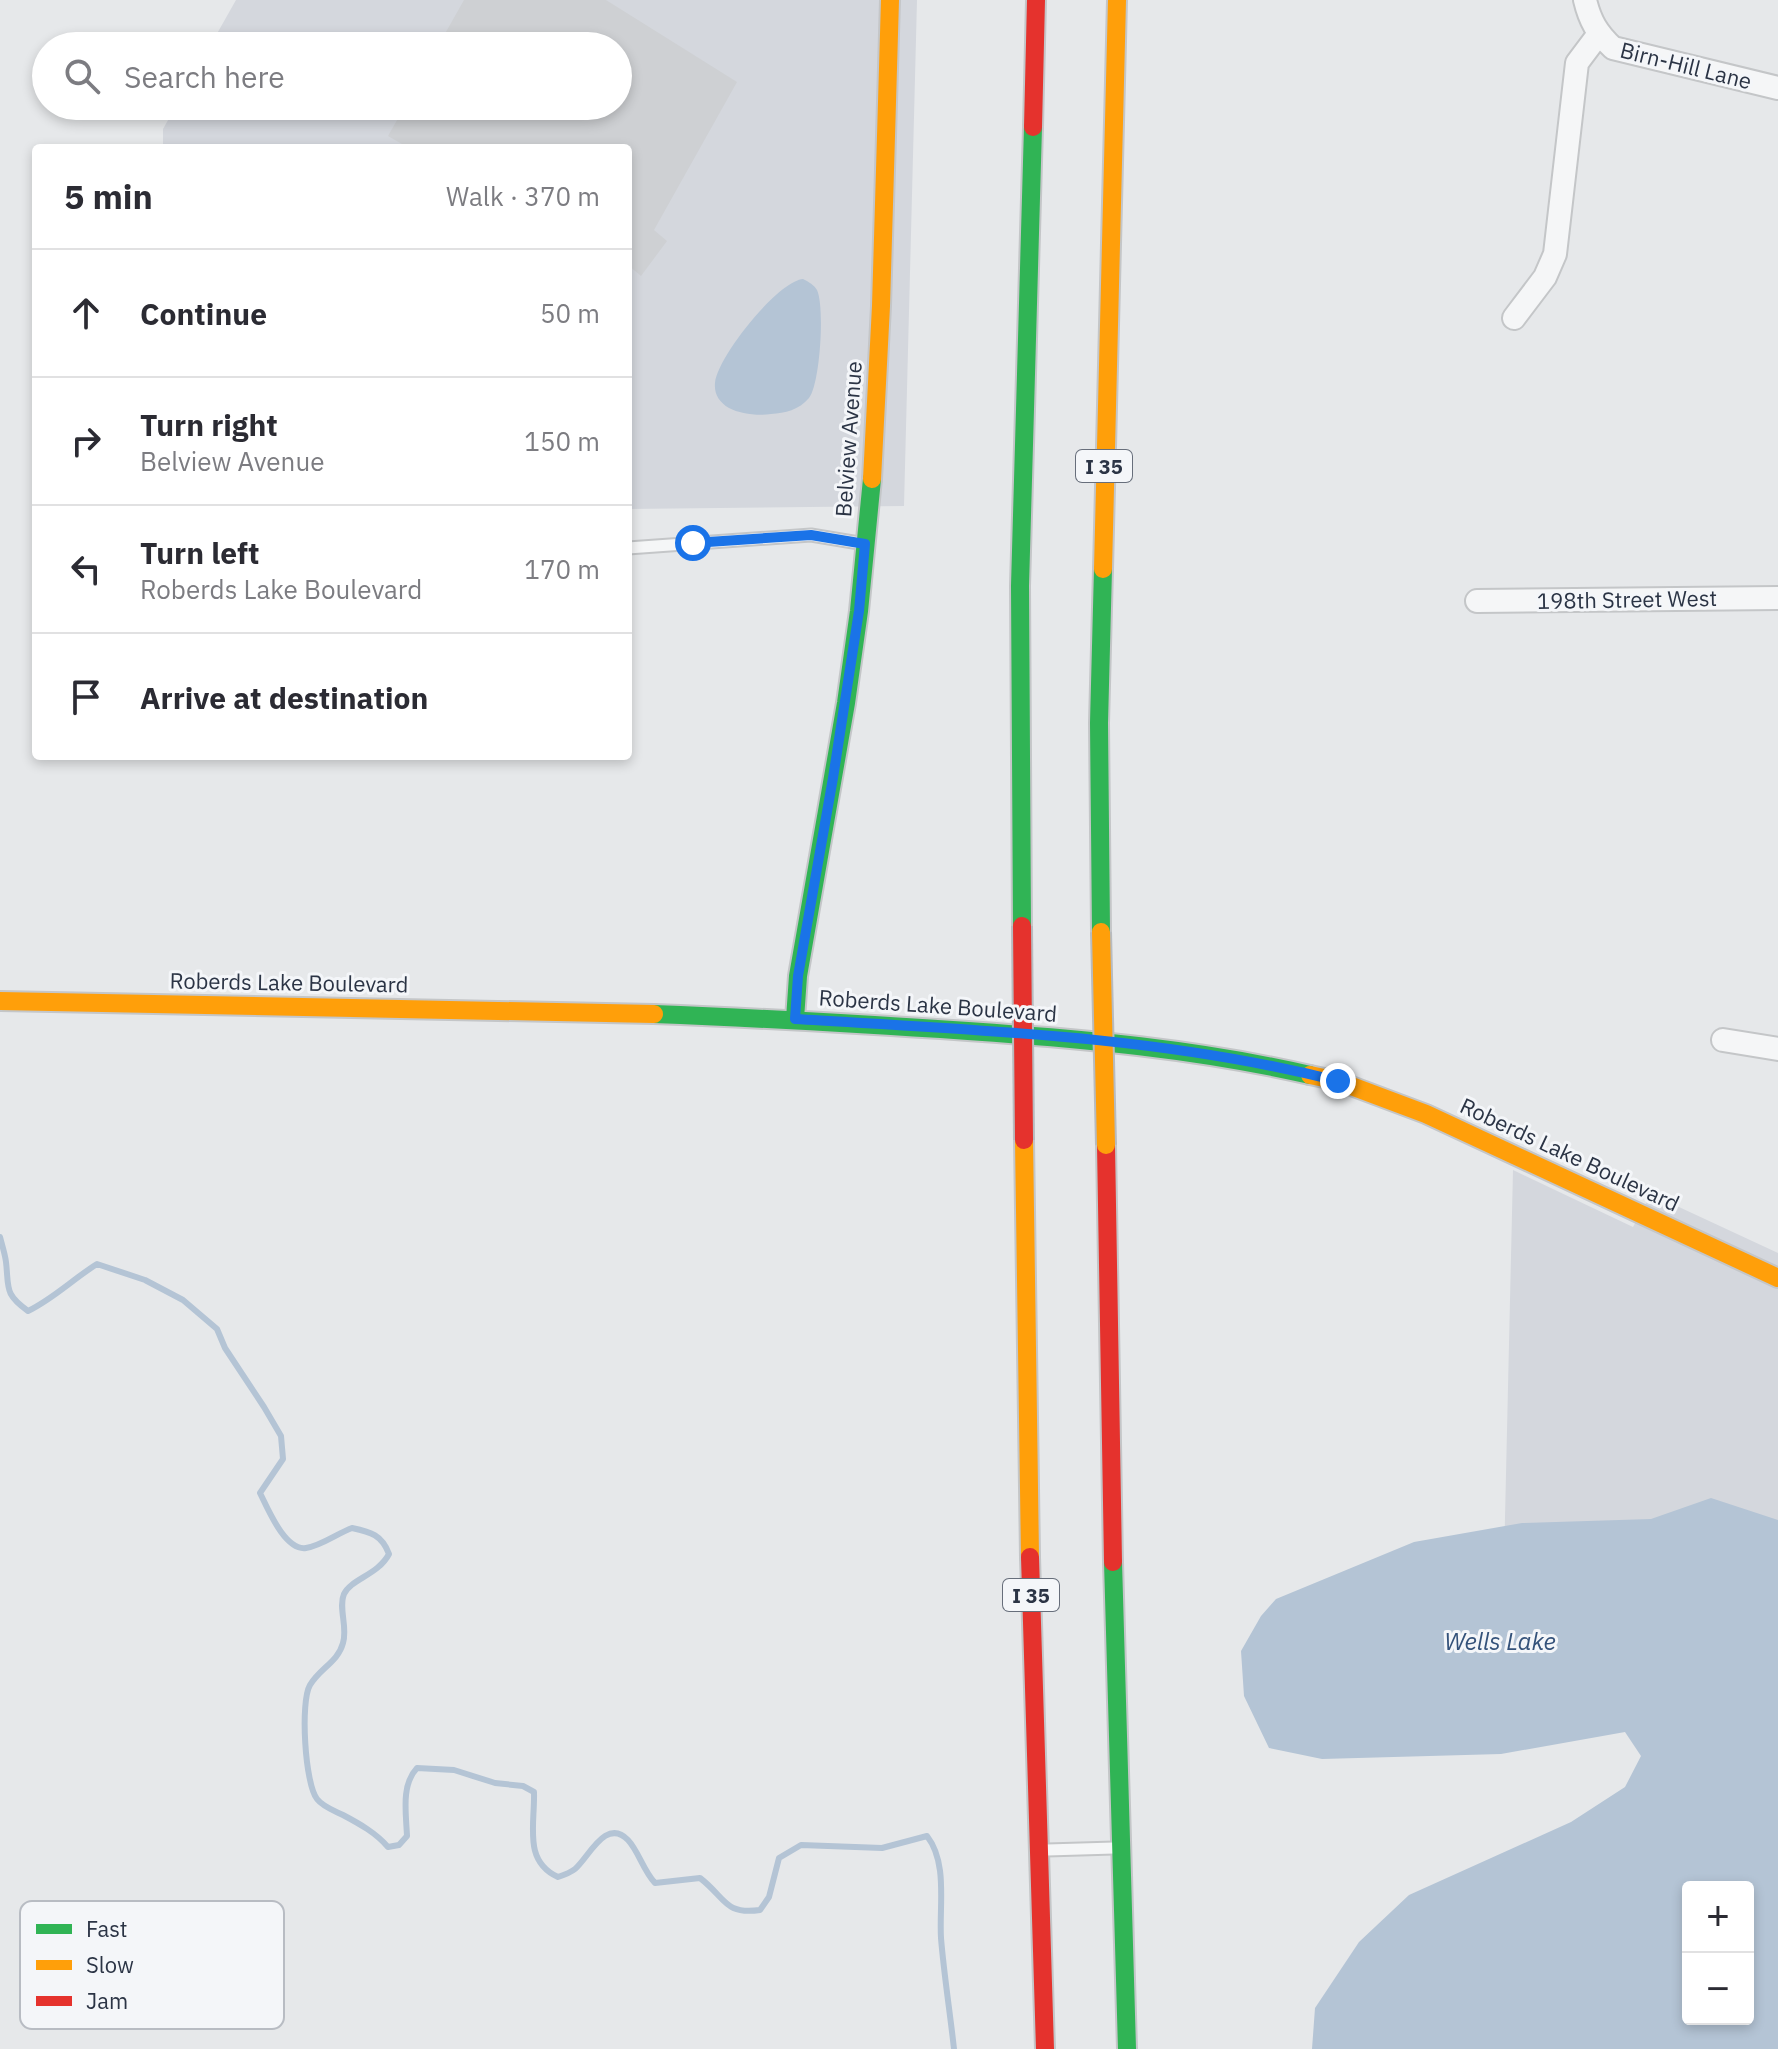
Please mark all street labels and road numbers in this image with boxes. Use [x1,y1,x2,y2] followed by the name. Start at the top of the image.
[1617,35,1755,95] street label: Birn-Hill Lane
[828,360,868,518] street label: Belview Avenue
[1076,450,1132,482] road number: I 35
[1537,583,1717,615] street label: 198th Street West
[169,965,409,999] street label: Roberds Lake Boulevard
[818,982,1058,1028] street label: Roberds Lake Boulevard
[1456,1090,1684,1218] street label: Roberds Lake Boulevard
[1003,1579,1059,1611] road number: I 35

